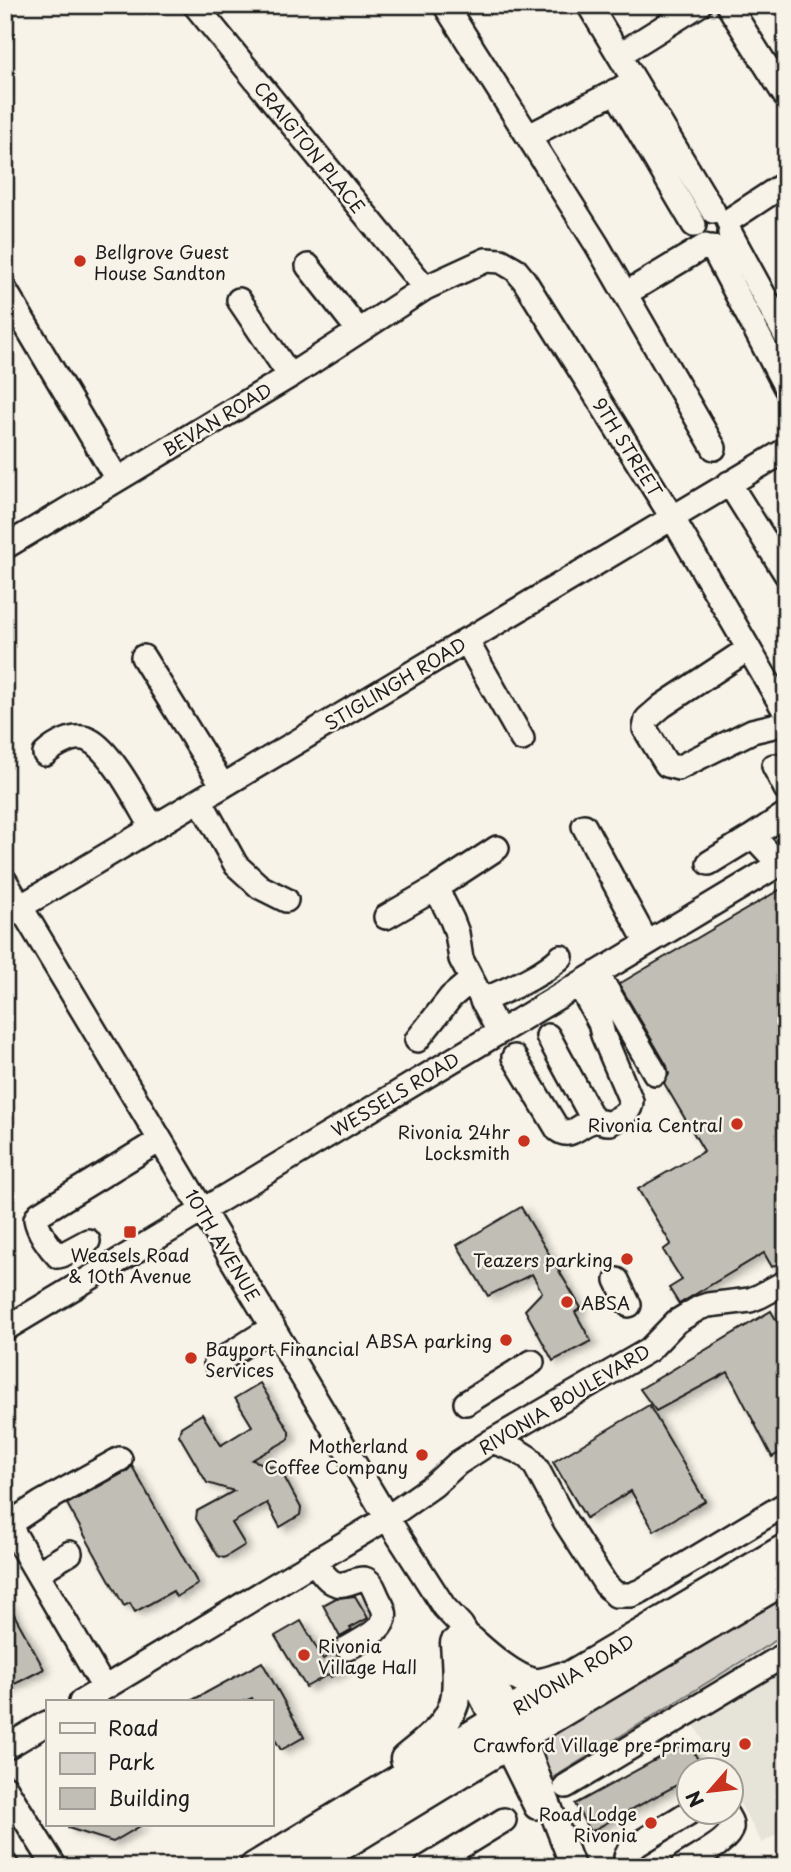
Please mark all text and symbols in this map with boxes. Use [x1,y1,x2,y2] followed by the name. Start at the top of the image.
[248,75,372,219] street label: CRAIGTON PLACE
[94,238,229,286] place label: Bellgrove Guest House Sandton
[72,253,88,269] marker: Bellgrove Guest House Sandton
[157,376,277,462] street label: BEVAN ROAD
[587,392,670,502] street label: 9TH STREET
[319,630,471,736] street label: STIGLINGH ROAD
[326,1045,464,1143] street label: WESSELS ROAD
[588,1111,723,1138] place label: Rivonia Central
[729,1116,745,1132] marker: Rivonia Central
[398,1118,511,1166] place label: Rivonia 24hr Locksmith
[516,1133,532,1149] marker: Rivonia 24hr Locksmith
[179,1184,267,1306] street label: 10TH AVENUE
[122,1224,138,1240] marker: Weasels Road & 10th Avenue
[68,1241,192,1289] place label: Weasels Road & 10th Avenue
[473,1246,613,1273] place label: Teazers parking
[619,1251,635,1267] marker: Teazers parking
[581,1289,630,1316] place label: ABSA
[559,1294,575,1310] marker: ABSA
[366,1327,492,1354] place label: ABSA parking
[498,1332,514,1348] marker: ABSA parking
[205,1335,359,1383] place label: Bayport Financial Services
[473,1337,655,1461] street label: RIVONIA BOULEVARD
[183,1350,199,1366] marker: Bayport Financial Services
[264,1432,408,1480] place label: Motherland Coffee Company
[414,1447,430,1463] marker: Motherland Coffee Company
[507,1627,639,1721] street label: RIVONIA ROAD
[318,1632,417,1680] place label: Rivonia Village Hall
[296,1647,312,1663] marker: Rivonia Village Hall
[46,1700,273,1826] legend
[108,1711,159,1743] text: Road
[473,1731,731,1758] place label: Crawford Village pre-primary
[737,1736,753,1752] marker: Crawford Village pre-primary
[108,1745,155,1777] text: Park
[676,1756,746,1826] north arrow
[108,1781,190,1813] text: Building
[678,1786,710,1813] text: N
[539,1800,637,1848] place label: Road Lodge Rivonia
[643,1815,659,1831] marker: Road Lodge Rivonia

